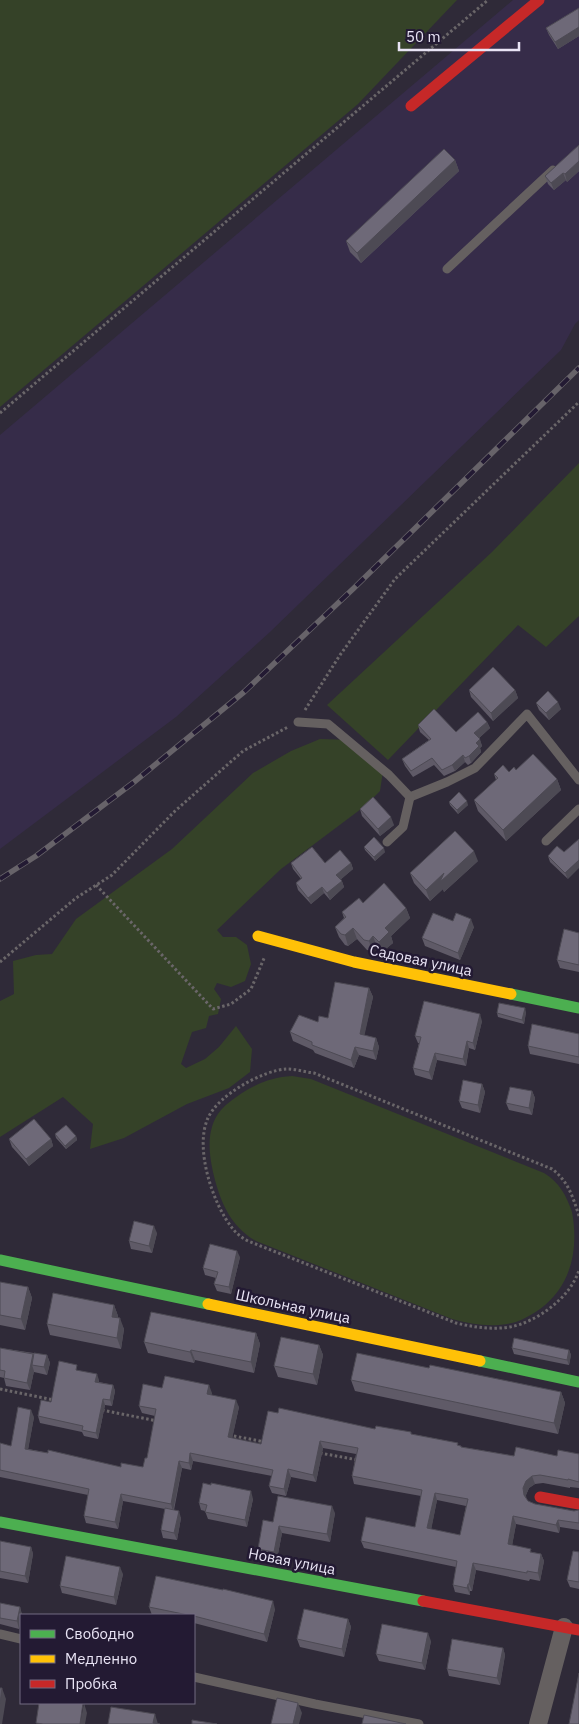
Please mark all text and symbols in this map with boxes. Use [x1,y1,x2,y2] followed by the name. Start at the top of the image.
[399,20,519,52] scale bar
[406,27,441,46] text: 50 m
[368,940,474,980] street label: Садовая улица
[234,1285,352,1327] street label: Школьная улица
[247,1543,337,1579] street label: Новая улица
[20,1614,195,1704] legend
[65,1624,134,1643] text: Свободно
[65,1649,137,1668] text: Медленно
[65,1674,117,1693] text: Пробка

